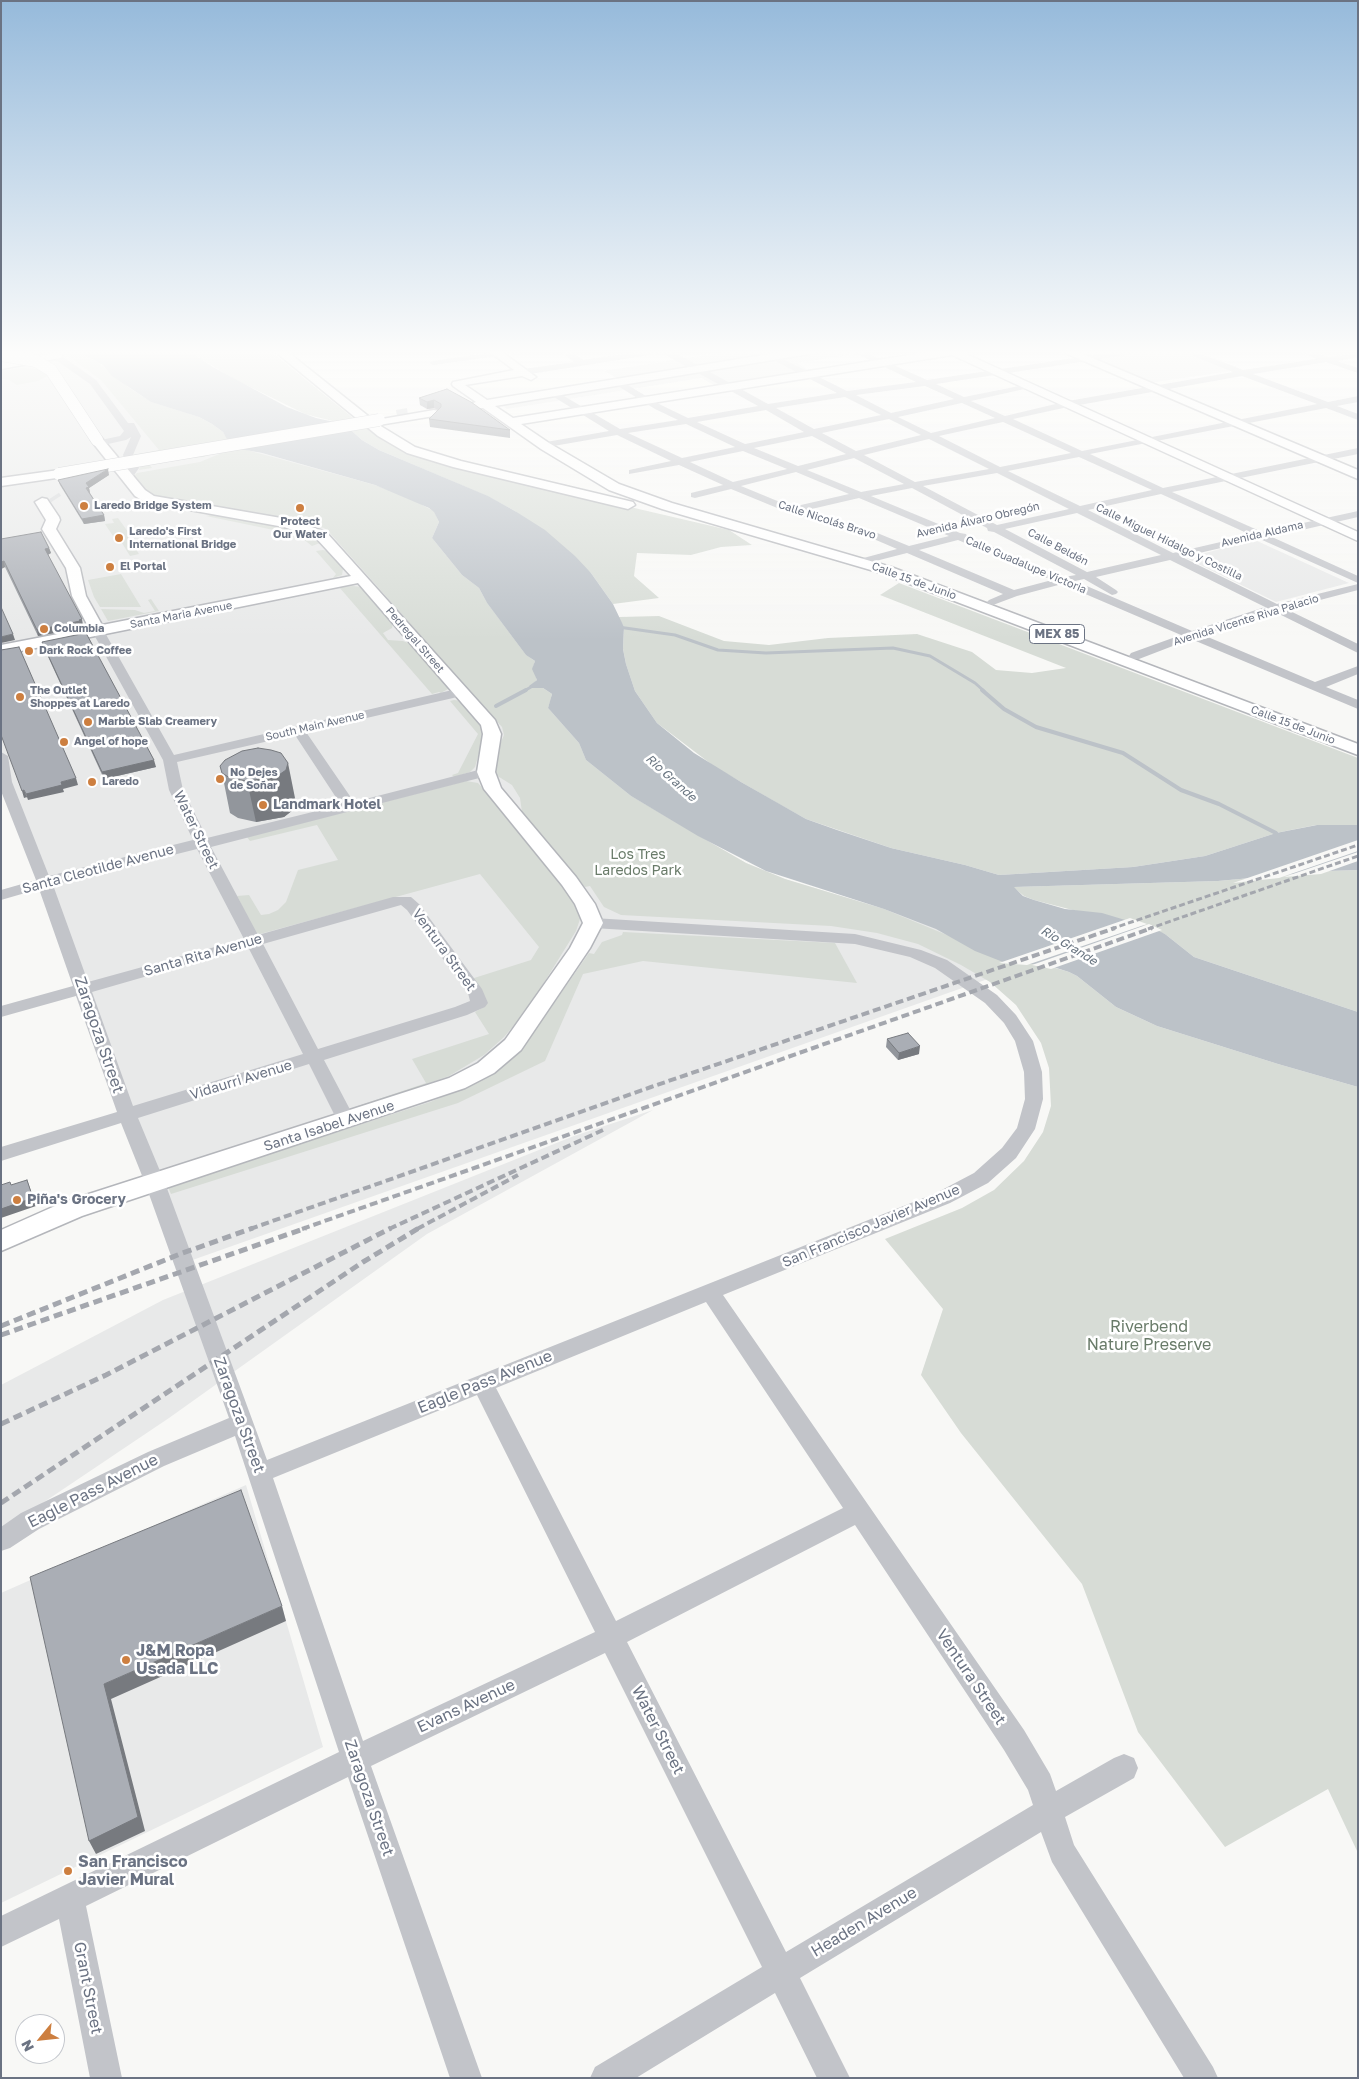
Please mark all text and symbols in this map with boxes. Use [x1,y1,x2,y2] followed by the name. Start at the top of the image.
[776,498,878,542] street label: Calle Nicolás Bravo
[94,499,212,513] place label: Laredo Bridge System
[915,499,1041,541] street label: Avenida Álvaro Obregón
[78,500,90,512] marker: Laredo Bridge System
[1094,501,1244,583] street label: Calle Miguel Hidalgo y Costilla
[294,502,306,514] marker: Protect Our Water
[273,515,327,541] place label: Protect Our Water
[1220,518,1304,550] street label: Avenida Aldama
[129,525,236,551] place label: Laredo's First International Bridge
[1025,525,1091,569] street label: Calle Beldén
[113,532,125,544] marker: Laredo's First International Bridge
[963,533,1089,597] street label: Calle Guadalupe Victoria
[120,560,166,574] place label: El Portal
[870,560,958,602] street label: Calle 15 de Junio
[104,561,116,573] marker: El Portal
[1172,592,1320,648] street label: Avenida Vicente Riva Palacio
[129,599,233,631] street label: Santa Maria Avenue
[383,604,447,676] street label: Pedregal Street
[54,622,104,636] place label: Columbia
[38,623,50,635] marker: Columbia
[1030,624,1084,644] road number: MEX 85
[39,644,132,658] place label: Dark Rock Coffee
[23,645,35,657] marker: Dark Rock Coffee
[30,684,130,710] place label: The Outlet Shoppes at Laredo
[14,691,26,703] marker: The Outlet Shoppes at Laredo
[1249,703,1337,747] street label: Calle 15 de Junio
[264,708,366,744] street label: South Main Avenue
[98,715,217,729] place label: Marble Slab Creamery
[82,716,94,728] marker: Marble Slab Creamery
[74,735,148,749] place label: Angel of hope
[58,736,70,748] marker: Angel of hope
[643,752,699,804] water label: Rio Grande
[230,766,278,792] place label: No Dejes de Soñar
[214,773,226,785] marker: No Dejes de Soñar
[102,775,139,789] place label: Laredo
[86,776,98,788] marker: Laredo
[170,788,222,872] street label: Water Street
[273,797,381,813] place label: Landmark Hotel
[257,799,269,811] marker: Landmark Hotel
[20,841,176,897] street label: Santa Cleotilde Avenue
[594,847,682,880] park label: Los Tres Laredos Park
[409,906,479,994] street label: Ventura Street
[1038,924,1100,968] water label: Rio Grande
[142,930,264,980] street label: Santa Rita Avenue
[70,974,128,1096] street label: Zaragoza Street
[188,1057,294,1103] street label: Vidaurri Avenue
[262,1097,396,1155] street label: Santa Isabel Avenue
[780,1181,962,1271] street label: San Francisco Javier Avenue
[27,1192,126,1208] place label: Piña's Grocery
[11,1194,23,1206] marker: Piña's Grocery
[1087,1317,1211,1355] park label: Riverbend Nature Preserve
[415,1346,555,1418] street label: Eagle Pass Avenue
[209,1355,269,1475] street label: Zaragoza Street
[25,1450,161,1532] street label: Eagle Pass Avenue
[932,1626,1010,1728] street label: Ventura Street
[136,1641,218,1679] place label: J&M Ropa Usada LLC
[120,1654,132,1666] marker: J&M Ropa Usada LLC
[414,1675,518,1737] street label: Evans Avenue
[627,1682,689,1778] street label: Water Street
[340,1737,398,1859] street label: Zaragoza Street
[78,1852,188,1890] place label: San Francisco Javier Mural
[62,1865,74,1877] marker: San Francisco Javier Mural
[808,1883,920,1961] street label: Headen Avenue
[70,1940,106,2036] street label: Grant Street
[15,2014,65,2064] north arrow
[17,2037,37,2055] text: N

